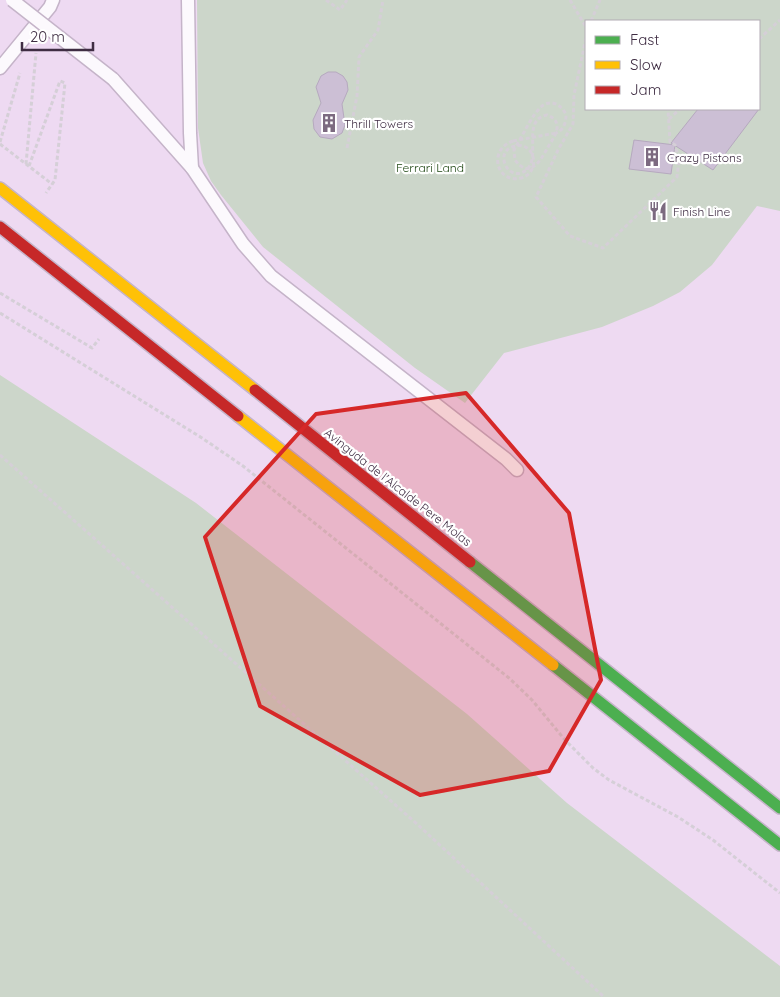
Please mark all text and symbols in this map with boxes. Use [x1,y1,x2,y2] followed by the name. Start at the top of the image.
[22,20,94,52] scale bar
[585,20,760,110] legend
[30,27,65,46] text: 20 m
[630,30,659,49] text: Fast
[630,55,662,74] text: Slow
[630,80,661,99] text: Jam
[318,112,340,134] building icon: Thrill Towers
[344,116,414,131] place label: Thrill Towers
[641,146,663,168] building icon: Crazy Pistons
[667,150,742,165] place label: Crazy Pistons
[396,160,464,175] park label: Ferrari Land
[647,200,669,222] restaurant icon: Finish Line
[673,204,730,219] place label: Finish Line
[321,425,475,549] street label: Avinguda de l'Alcalde Pere Molas

